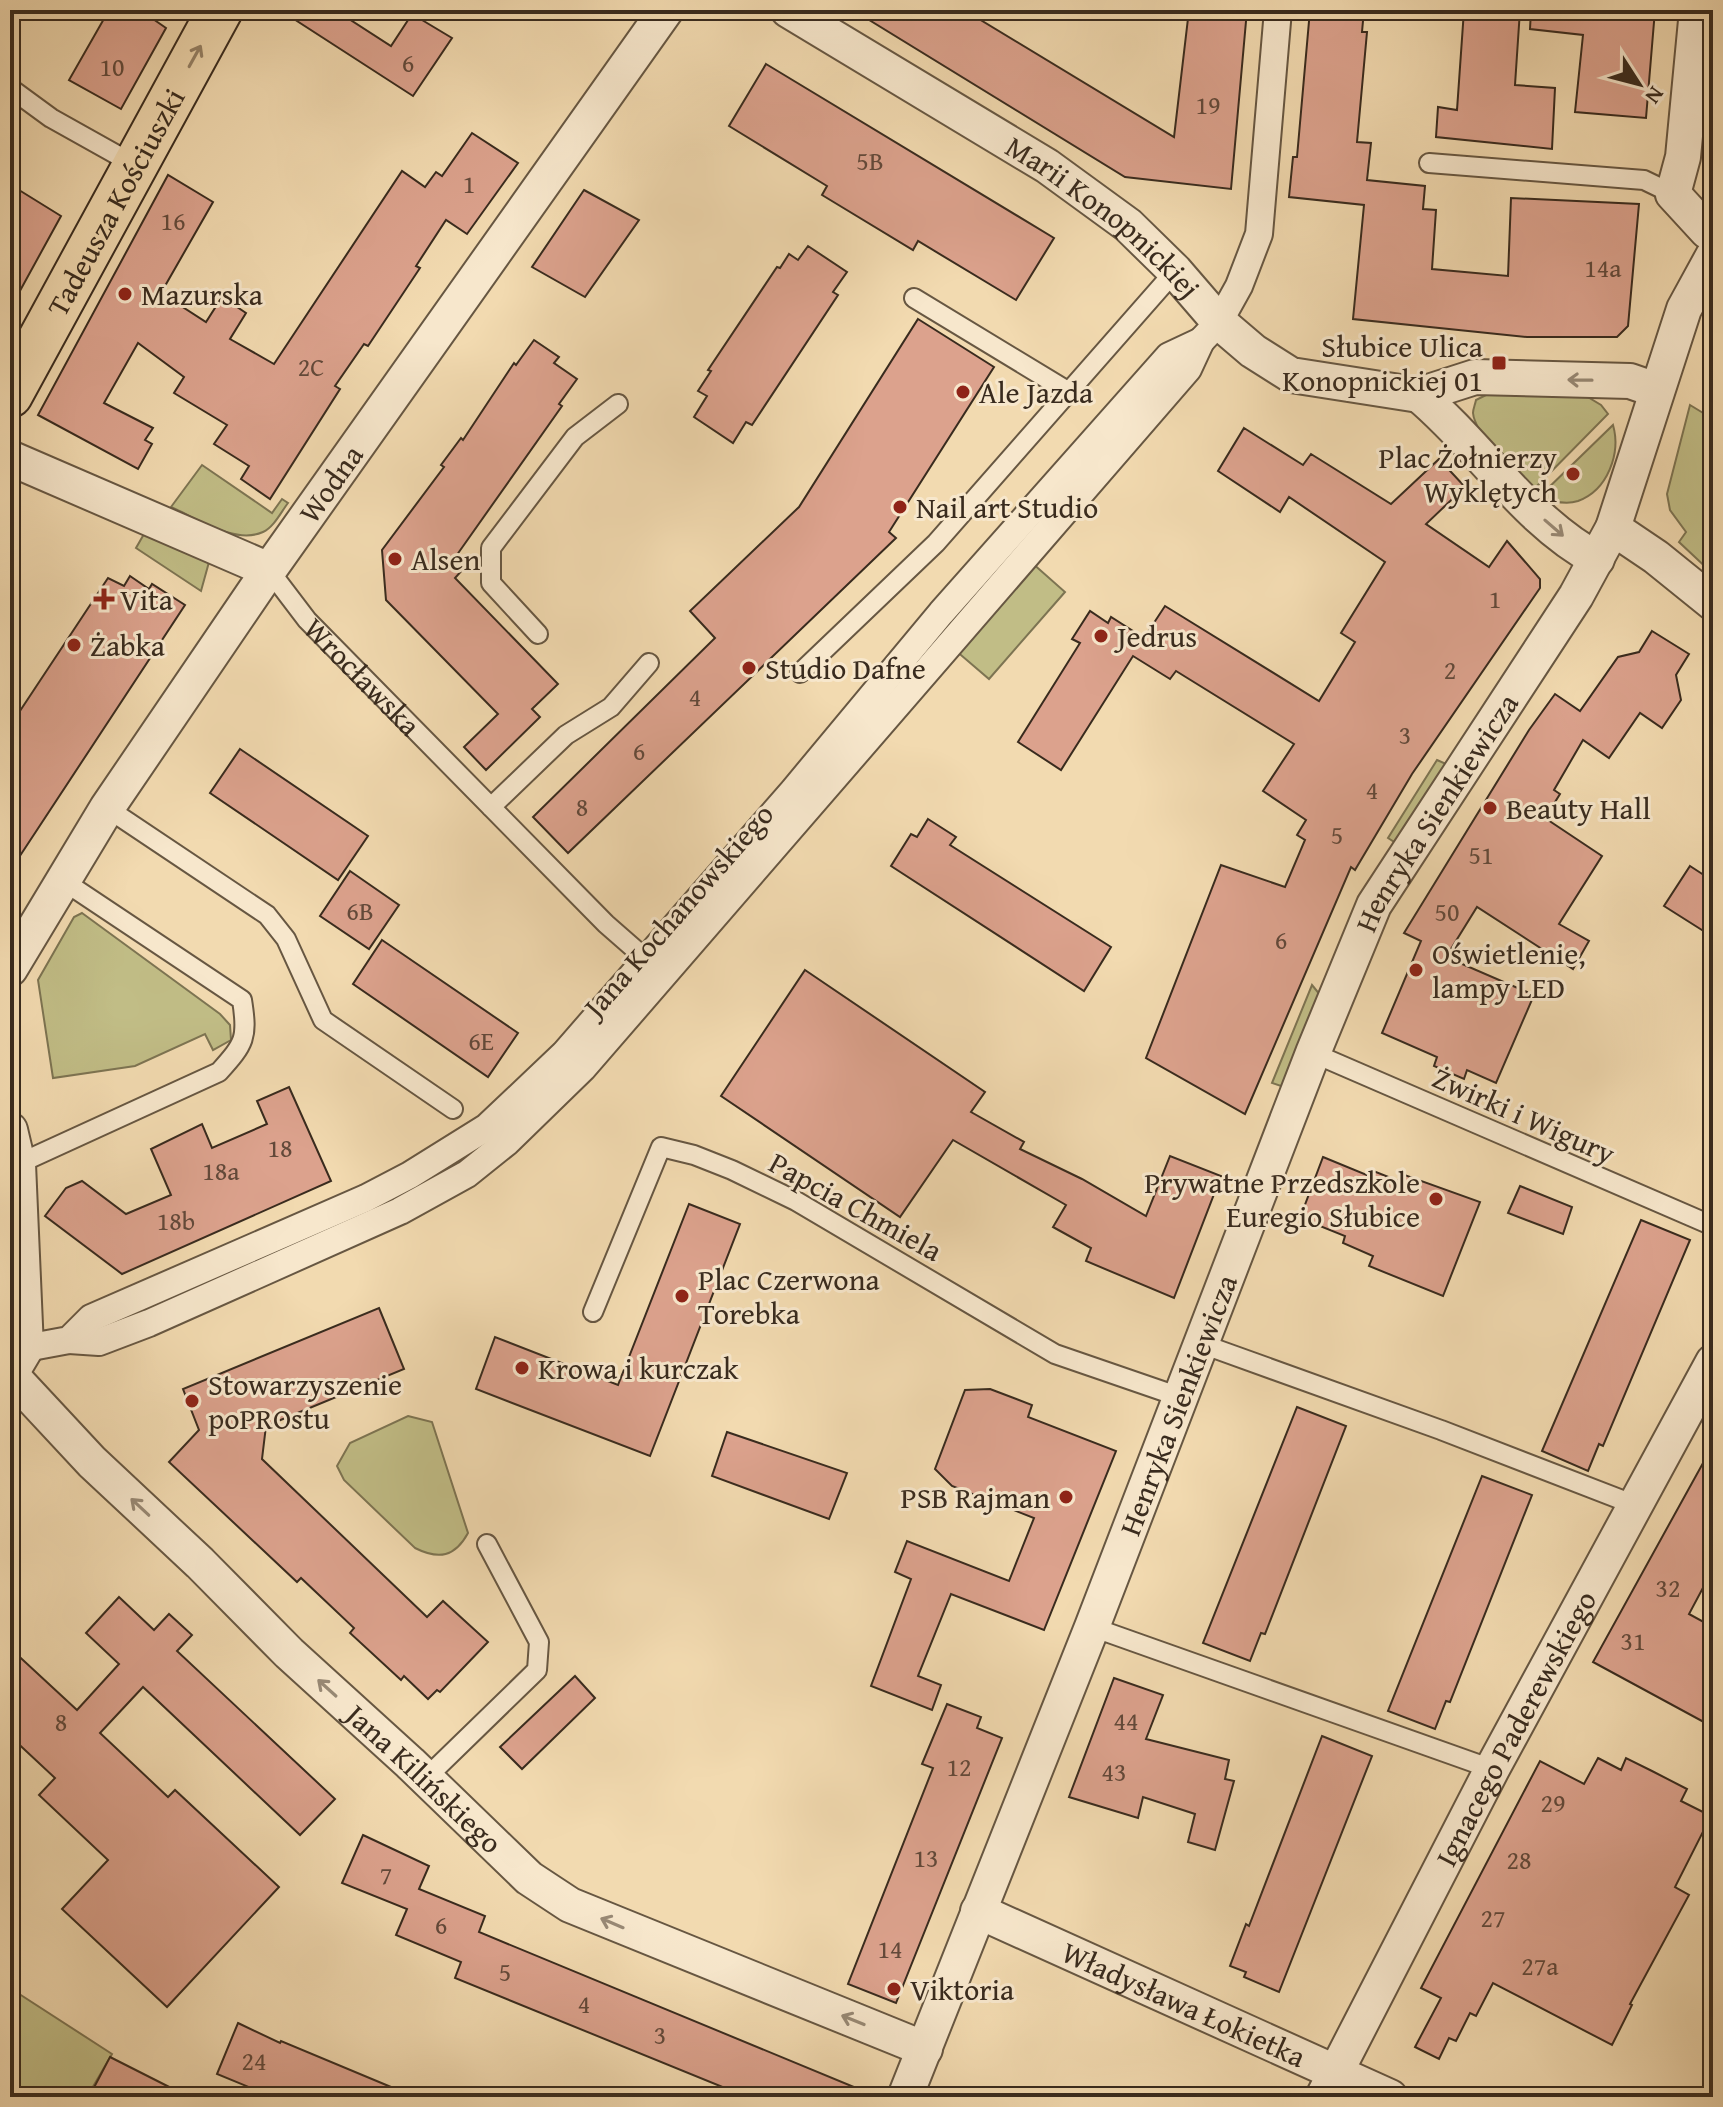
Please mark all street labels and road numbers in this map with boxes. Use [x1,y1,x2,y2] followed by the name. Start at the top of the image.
[35,80,195,324] street label: Tadeusza Kościuszki
[998,124,1211,308] street label: Marii Konopnickiej
[287,435,373,532] street label: Wodna
[294,607,431,746] street label: Wrocławska
[1343,684,1529,939] street label: Henryka Sienkiewicza
[570,793,784,1030] street label: Jana Kochanowskiego
[1426,1055,1622,1175] street label: Żwirki i Wigury
[761,1140,951,1272] street label: Papcia Chmiela
[1107,1268,1248,1542] street label: Henryka Sienkiewicza
[1424,1582,1607,1874] street label: Ignacego Paderewskiego
[333,1691,513,1863] street label: Jana Kilińskiego
[1055,1930,1313,2078] street label: Władysława Łokietka

